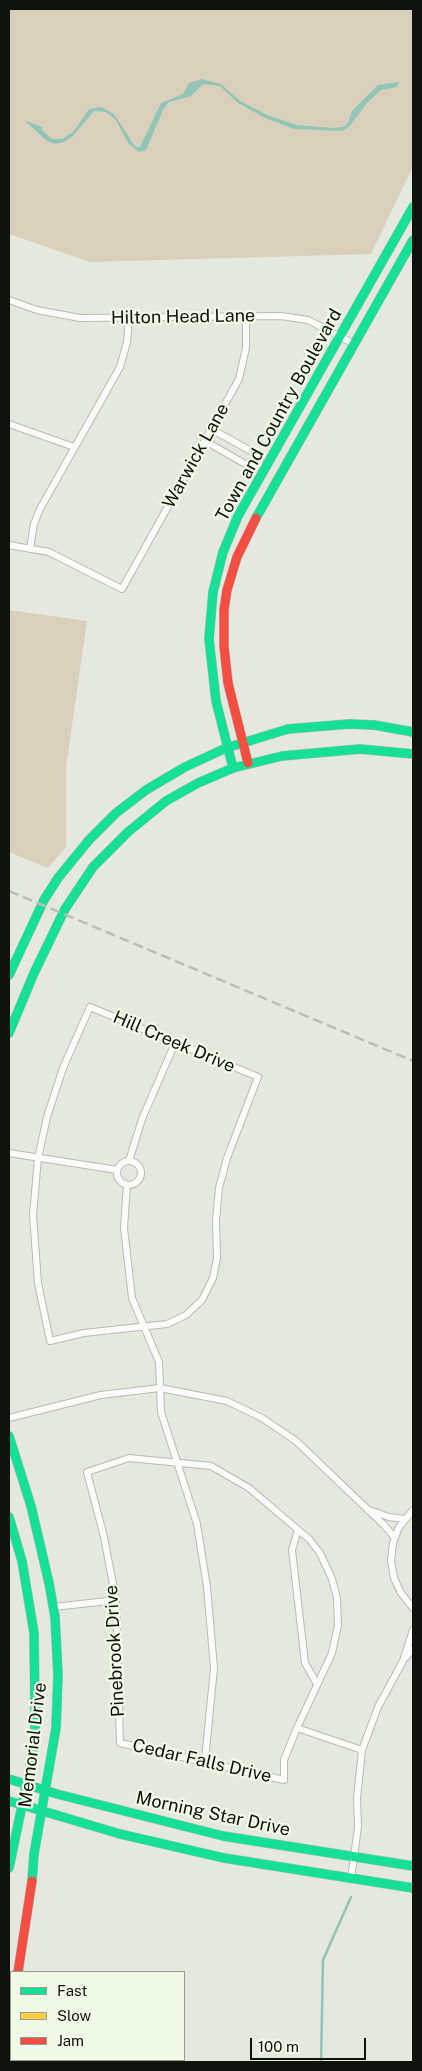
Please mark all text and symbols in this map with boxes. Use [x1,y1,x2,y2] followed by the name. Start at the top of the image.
[111,305,255,329] street label: Hilton Head Lane
[212,305,346,525] street label: Town and Country Boulevard
[158,400,234,512] street label: Warwick Lane
[110,1007,238,1077] street label: Hill Creek Drive
[101,1584,129,1718] street label: Pinebrook Drive
[15,1681,51,1809] street label: Memorial Drive
[130,1734,274,1788] street label: Cedar Falls Drive
[134,1787,292,1841] street label: Morning Star Drive
[10,1971,185,2061] legend
[57,1982,87,1999] text: Fast
[57,2007,91,2024] text: Slow
[252,2028,368,2060] scale bar
[57,2032,84,2049] text: Jam
[258,2038,299,2055] text: 100 m

